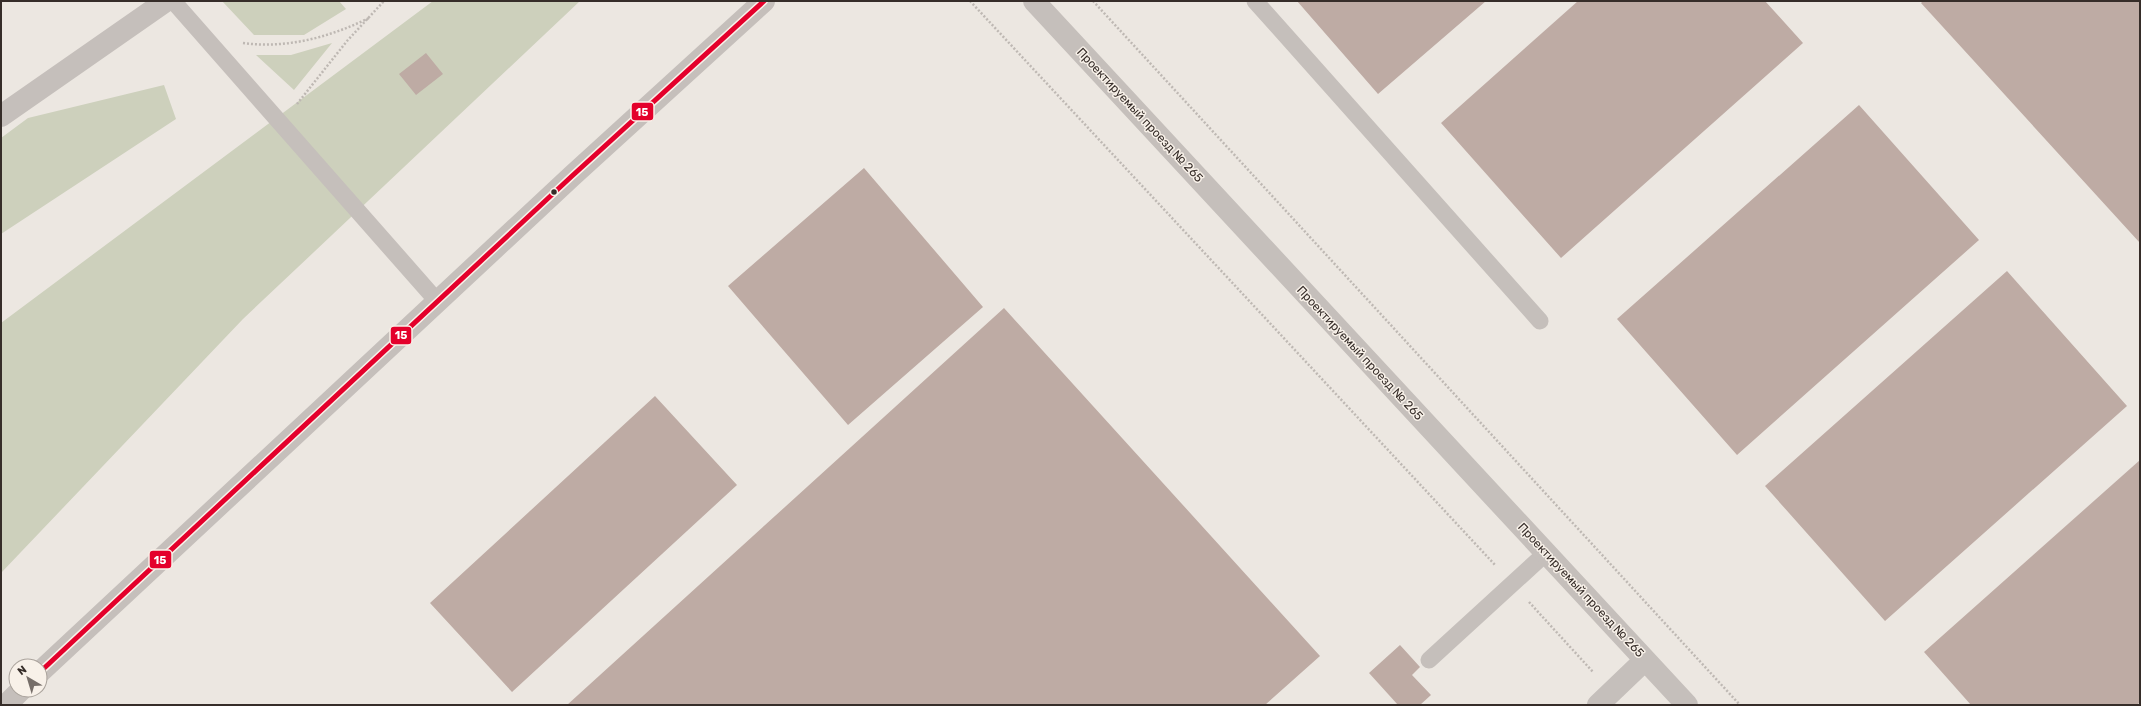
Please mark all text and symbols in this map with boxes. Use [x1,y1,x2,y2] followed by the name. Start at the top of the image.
[1074,45,1206,185] street label: Проектируемый проезд № 265
[631,102,654,121] line badge: 15
[636,106,648,119] text: 15
[549,187,559,197] unlabelled marker
[1294,283,1426,423] street label: Проектируемый проезд № 265
[390,326,412,345] line badge: 15
[395,329,407,342] text: 15
[1515,520,1647,660] street label: Проектируемый проезд № 265
[149,550,172,569] line badge: 15
[154,554,166,567] text: 15
[8,658,48,698] north arrow
[15,663,29,678] text: N

